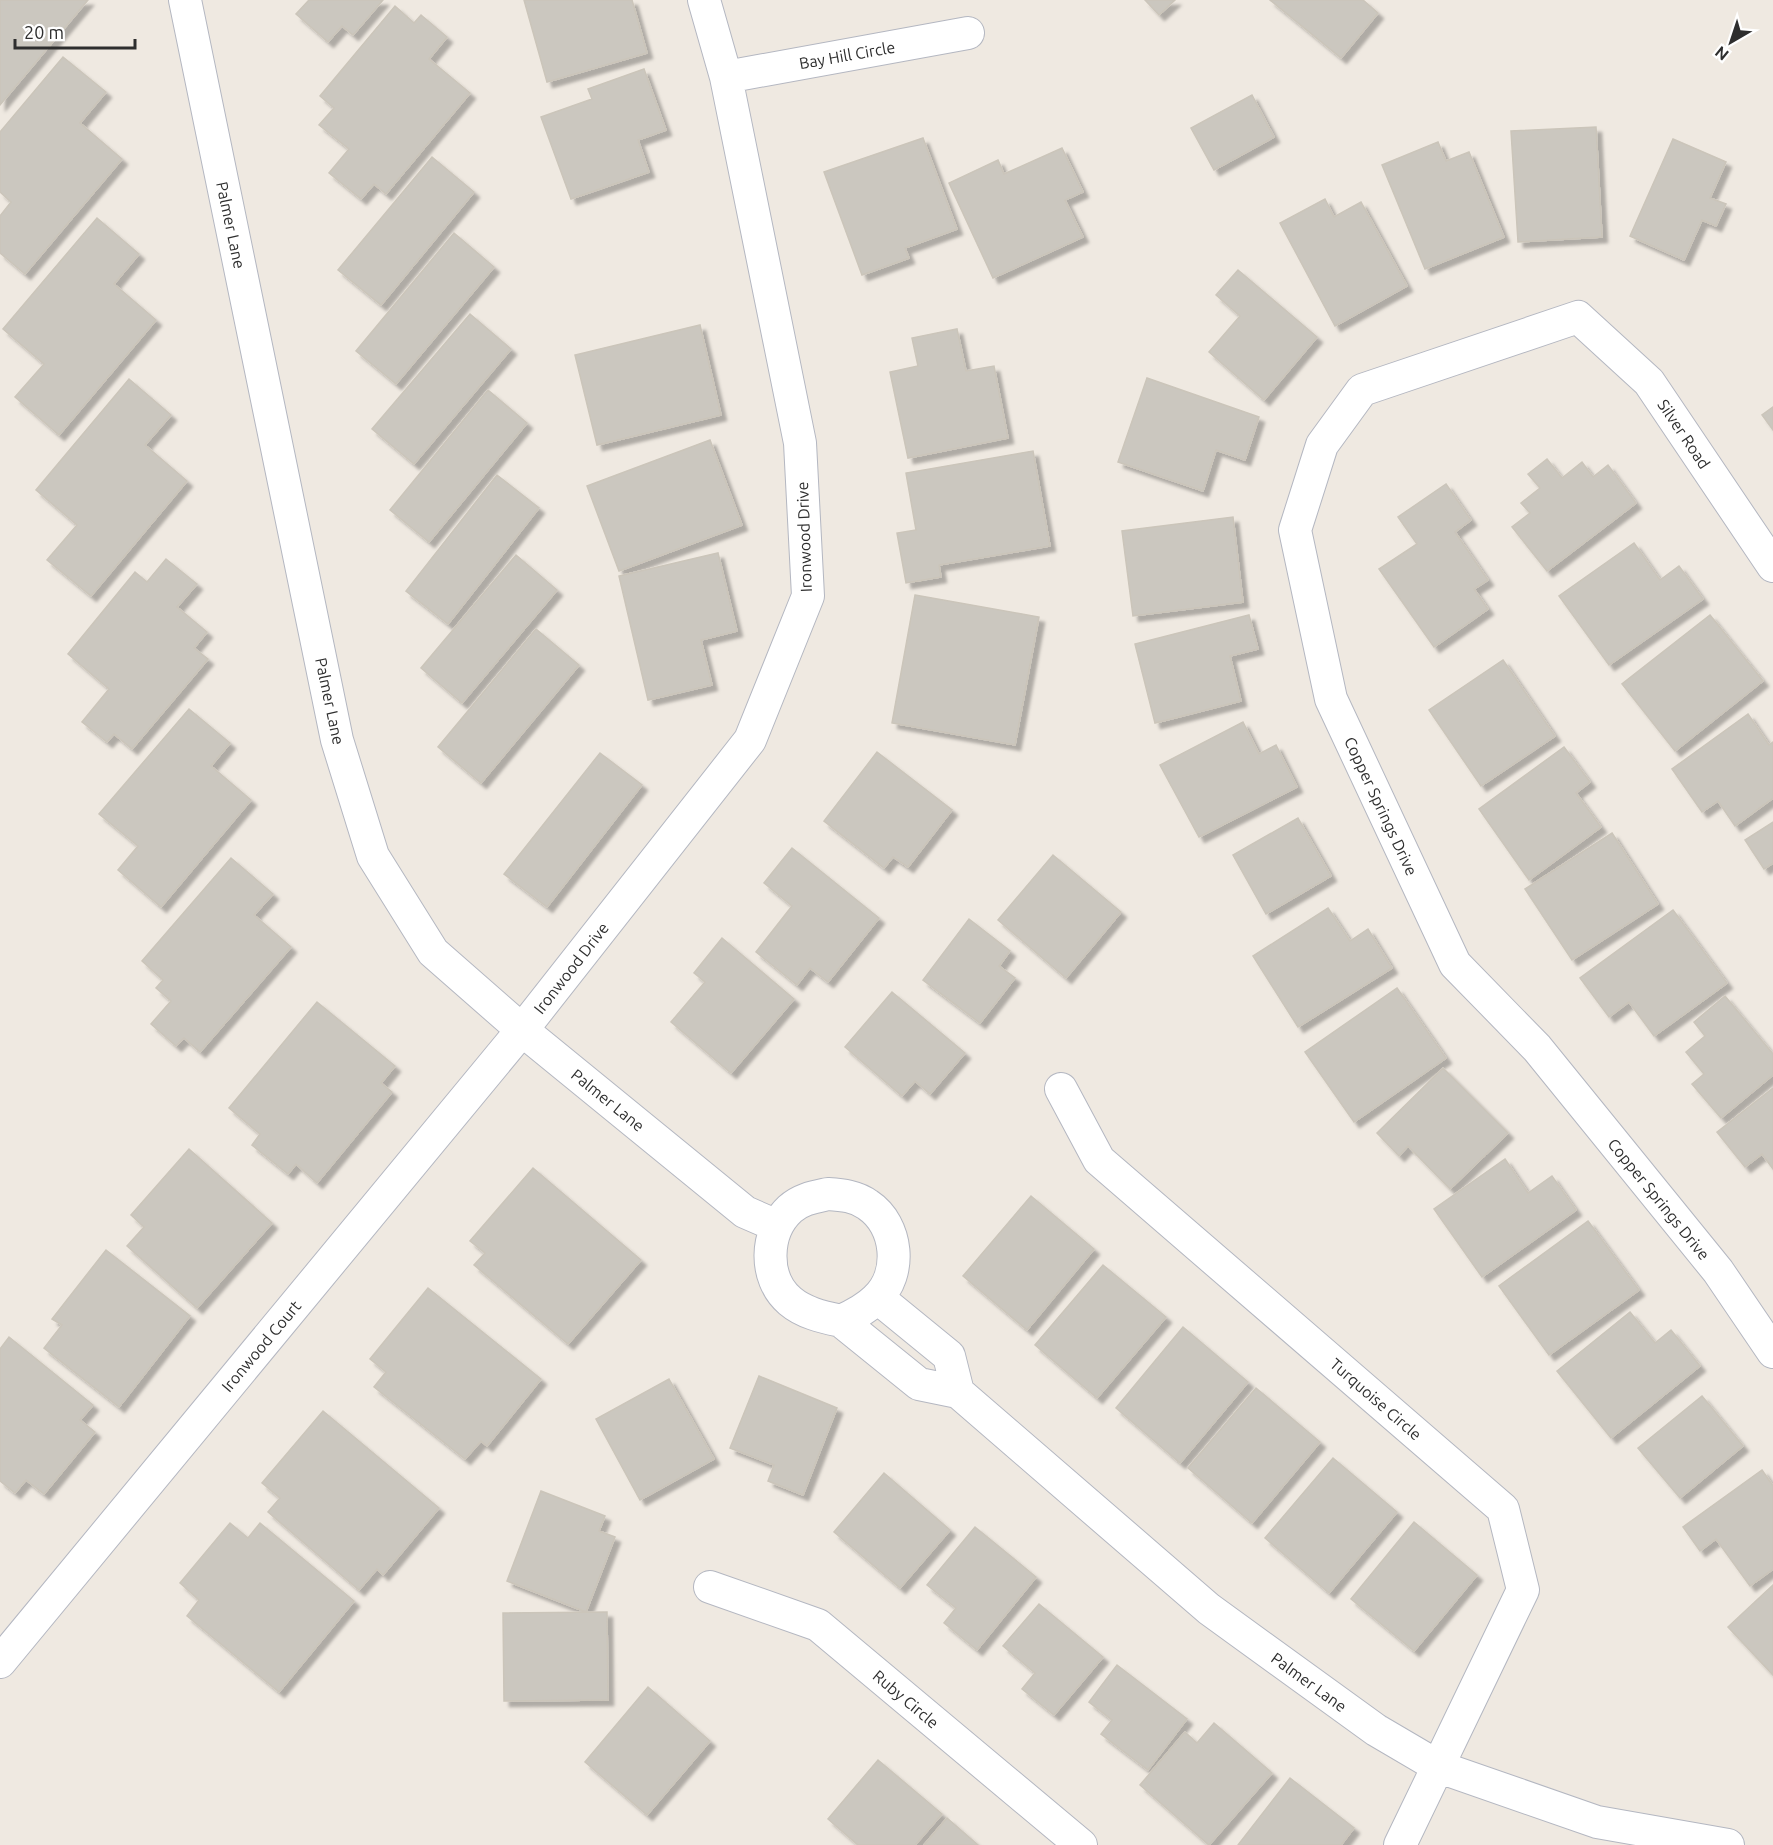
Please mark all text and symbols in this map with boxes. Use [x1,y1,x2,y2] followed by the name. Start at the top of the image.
[15,12,135,50] scale bar
[1701,12,1761,72] north arrow
[24,22,64,42] text: 20 m
[798,38,896,72] street label: Bay Hill Circle
[1711,43,1732,64] text: N
[213,180,249,270] street label: Palmer Lane
[1654,396,1714,472] street label: Silver Road
[793,481,815,593] street label: Ironwood Drive
[312,656,348,746] street label: Palmer Lane
[1341,734,1421,878] street label: Copper Springs Drive
[530,919,612,1017] street label: Ironwood Drive
[568,1065,648,1135] street label: Palmer Lane
[1605,1135,1713,1263] street label: Copper Springs Drive
[218,1296,305,1395] street label: Ironwood Court
[1327,1354,1425,1444] street label: Turquoise Circle
[1268,1649,1350,1715] street label: Palmer Lane
[870,1666,942,1732] street label: Ruby Circle

